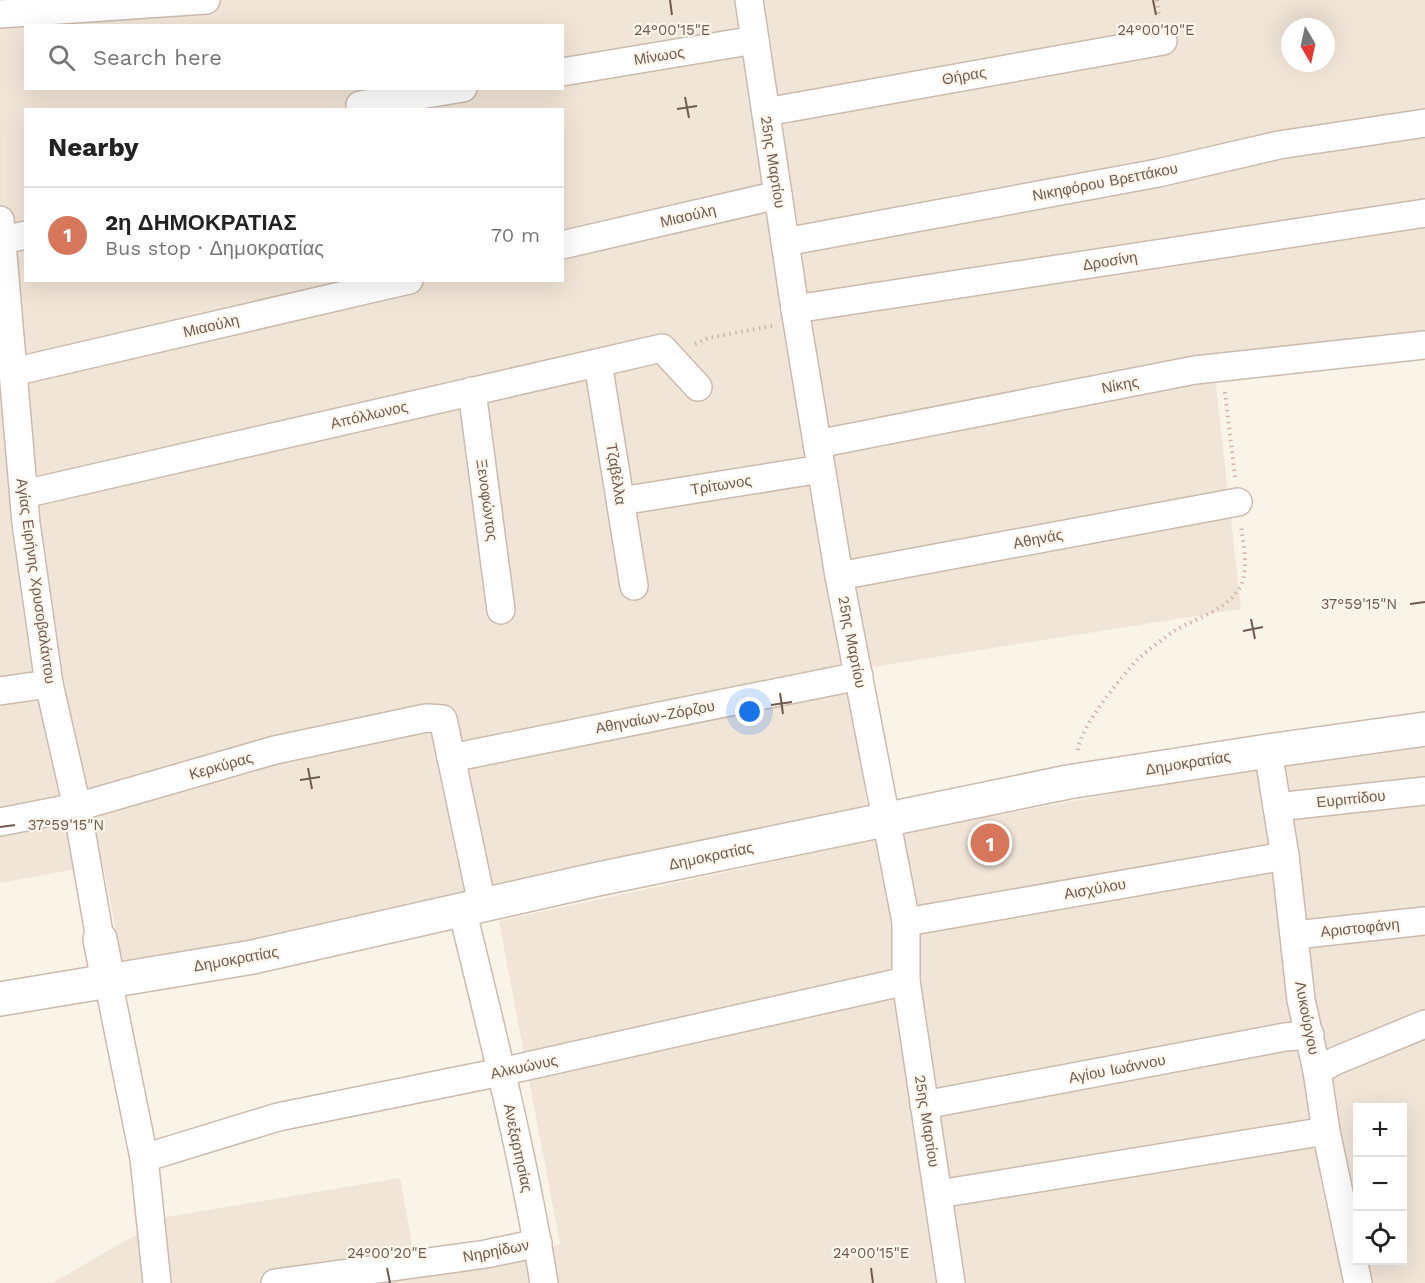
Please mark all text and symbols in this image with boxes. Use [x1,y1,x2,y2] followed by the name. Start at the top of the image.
[1281,18,1335,72] north arrow
[634,21,710,39] text: 24°00'15"E
[1117,21,1195,39] text: 24°00'10"E
[24,24,564,90] search box
[45,41,78,74] icon: search
[633,43,685,69] street label: Μίνωος
[93,45,222,70] text: Search here
[941,63,987,89] street label: Θήρας
[757,114,789,210] street label: 25ης Μαρτίου
[48,132,139,162] text: Nearby
[1031,159,1179,205] street label: Νικηφόρου Βρεττάκου
[658,201,718,231] street label: Μιαούλη
[105,210,297,235] text: 2η ΔΗΜΟΚΡΑΤΙΑΣ
[63,223,72,247] text: 1
[491,223,540,247] text: 70 m
[105,236,324,260] text: Bus stop · Δημοκρατίας
[1081,248,1139,274] street label: Δροσίνη
[181,311,241,341] street label: Μιαούλη
[1100,373,1140,397] street label: Νίκης
[329,397,409,433] street label: Απόλλωνος
[602,442,630,506] street label: Τζαβέλλα
[472,458,502,542] street label: Ξενοφώντος
[689,471,753,499] street label: Τρίτωνος
[13,477,59,685] street label: Αγίας Ειρήνης Χρυσοβαλάντου
[1012,525,1064,553] street label: Αθηνάς
[834,594,870,690] street label: 25ης Μαρτίου
[1321,595,1397,613] text: 37°59'15"N
[594,697,716,737] street label: Αθηναίων-Ζόρζου
[735,697,764,726] your location
[1144,747,1232,779] street label: Δημοκρατίας
[187,748,255,784] street label: Κερκύρας
[1316,786,1386,812] street label: Ευριπίδου
[28,816,104,834] text: 37°59'15"N
[970,820,1010,866] pin: 1
[667,838,755,874] street label: Δημοκρατίας
[1063,875,1127,903] street label: Αισχύλου
[1320,915,1400,941] street label: Αριστοφάνη
[192,943,280,975] street label: Δημοκρατίας
[1291,980,1323,1056] street label: Λυκούργου
[489,1051,559,1083] street label: Αλκυώνυς
[1067,1051,1167,1087] street label: Αγίου Ιωάννου
[911,1073,943,1169] street label: 25ης Μαρτίου
[500,1102,536,1194] street label: Ανεξαρτησίας
[1353,1103,1407,1265] map controls
[1353,1103,1407,1157] button: +
[1353,1157,1407,1211] button: −
[1353,1211,1407,1265] button: locate
[461,1236,531,1266] street label: Νηρηίδων
[347,1244,427,1262] text: 24°00'20"E
[833,1244,909,1262] text: 24°00'15"E

